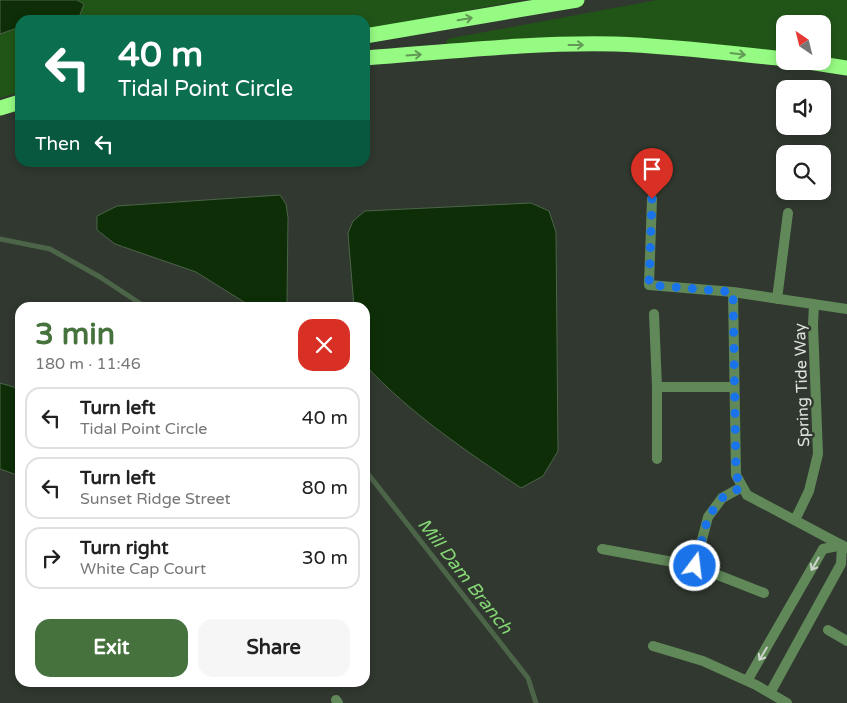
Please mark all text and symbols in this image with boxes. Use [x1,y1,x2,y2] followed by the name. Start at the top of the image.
[456,13,472,23] one-way arrow
[776,15,831,70] north arrow
[776,15,831,200] map controls
[118,34,203,76] text: 40 m
[35,35,100,100] icon: left
[568,40,584,50] one-way arrow
[730,49,746,59] one-way arrow
[405,50,421,59] one-way arrow
[118,76,293,102] text: Tidal Point Circle
[776,80,831,135] button: sound
[90,130,118,158] icon: left
[35,133,80,155] text: Then
[776,145,831,200] button: search
[631,148,673,199] pin
[638,155,666,183] icon: arrive
[35,316,115,353] text: 3 min
[298,319,350,371] button: close
[790,322,814,447] street label: Spring Tide Way
[35,354,141,374] text: 180 m · 11:46
[80,397,156,419] text: Turn left
[37,404,65,432] icon: left
[302,407,348,429] text: 40 m
[80,419,207,439] text: Tidal Point Circle
[80,467,156,489] text: Turn left
[37,474,65,502] icon: left
[302,477,348,499] text: 80 m
[80,489,231,509] text: Sunset Ridge Street
[413,514,518,639] water label: Mill Dam Branch
[80,537,168,559] text: Turn right
[668,539,720,591] position arrow
[37,544,65,572] icon: right
[302,547,348,569] text: 30 m
[809,556,819,570] one-way arrow
[80,559,206,579] text: White Cap Court
[35,619,188,677] button: Exit
[198,619,350,677] button: Share
[758,646,768,660] one-way arrow

